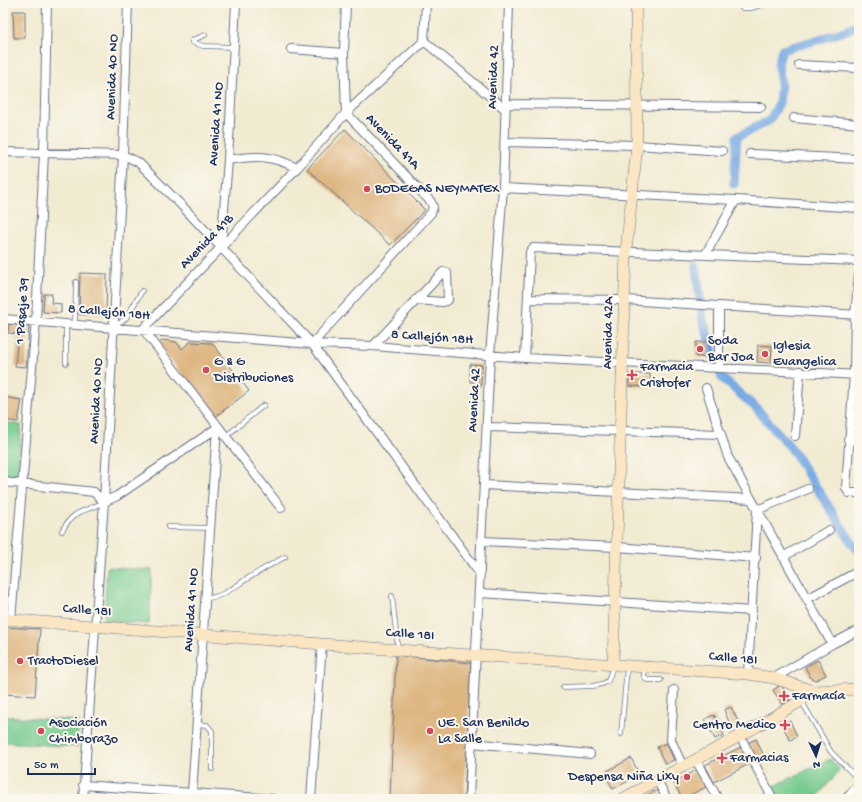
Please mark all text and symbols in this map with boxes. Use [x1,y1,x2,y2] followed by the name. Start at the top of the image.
[103,33,123,120] street label: Avenida 40 NO
[484,45,504,109] street label: Avenida 42
[206,81,228,166] street label: Avenida 41 NO
[361,110,423,174] street label: Avenida 41A
[374,181,500,198] place label: BODEGAS NEYMATEX
[362,184,372,194] marker: BODEGAS NEYMATEX
[177,210,238,273] street label: Avenida 41B
[12,277,34,346] street label: 1 Pasaje 39
[600,296,618,369] street label: Avenida 42A
[67,301,152,325] street label: 8 Callejón 18H
[390,327,475,349] street label: 8 Callejón 18H
[707,333,755,366] place label: Soda Bar Joa
[773,338,837,371] place label: Iglesia Evangelica
[695,344,705,354] marker: Soda Bar Joa
[760,349,770,359] marker: Iglesia Evangelica
[213,354,294,387] place label: G & G Distribuciones
[86,357,108,444] street label: Avenida 40 NO
[639,359,694,392] place label: Farmacia Cristofer
[201,365,211,375] marker: G & G Distribuciones
[465,367,485,432] street label: Avenida 42
[627,370,637,380] marker: Farmacia Cristofer
[181,567,203,652] street label: Avenida 41 NO
[62,601,112,621] street label: Calle 18I
[385,625,435,645] street label: Calle 18I
[708,648,758,670] street label: Calle 18I
[27,653,99,670] place label: TractoDiesel
[15,656,25,666] marker: TractoDiesel
[791,688,846,705] place label: Farmacía
[779,691,789,701] marker: Farmacía
[49,715,118,748] place label: Asociación Chimborazo
[438,715,529,748] place label: UE. San Benildo La Salle
[693,717,776,734] place label: Centro Medico
[779,719,791,731] marker: Centro Medico
[36,726,46,736] marker: Asociación Chimborazo
[425,726,435,736] marker: UE. San Benildo La Salle
[796,736,836,776] north arrow
[28,750,95,776] scale bar
[729,750,789,767] place label: Farmacias
[717,753,727,763] marker: Farmacias
[813,758,821,770] text: N
[34,759,59,773] text: 50 m
[567,769,679,786] place label: Despensa Niña Lixy
[682,772,692,782] marker: Despensa Niña Lixy

